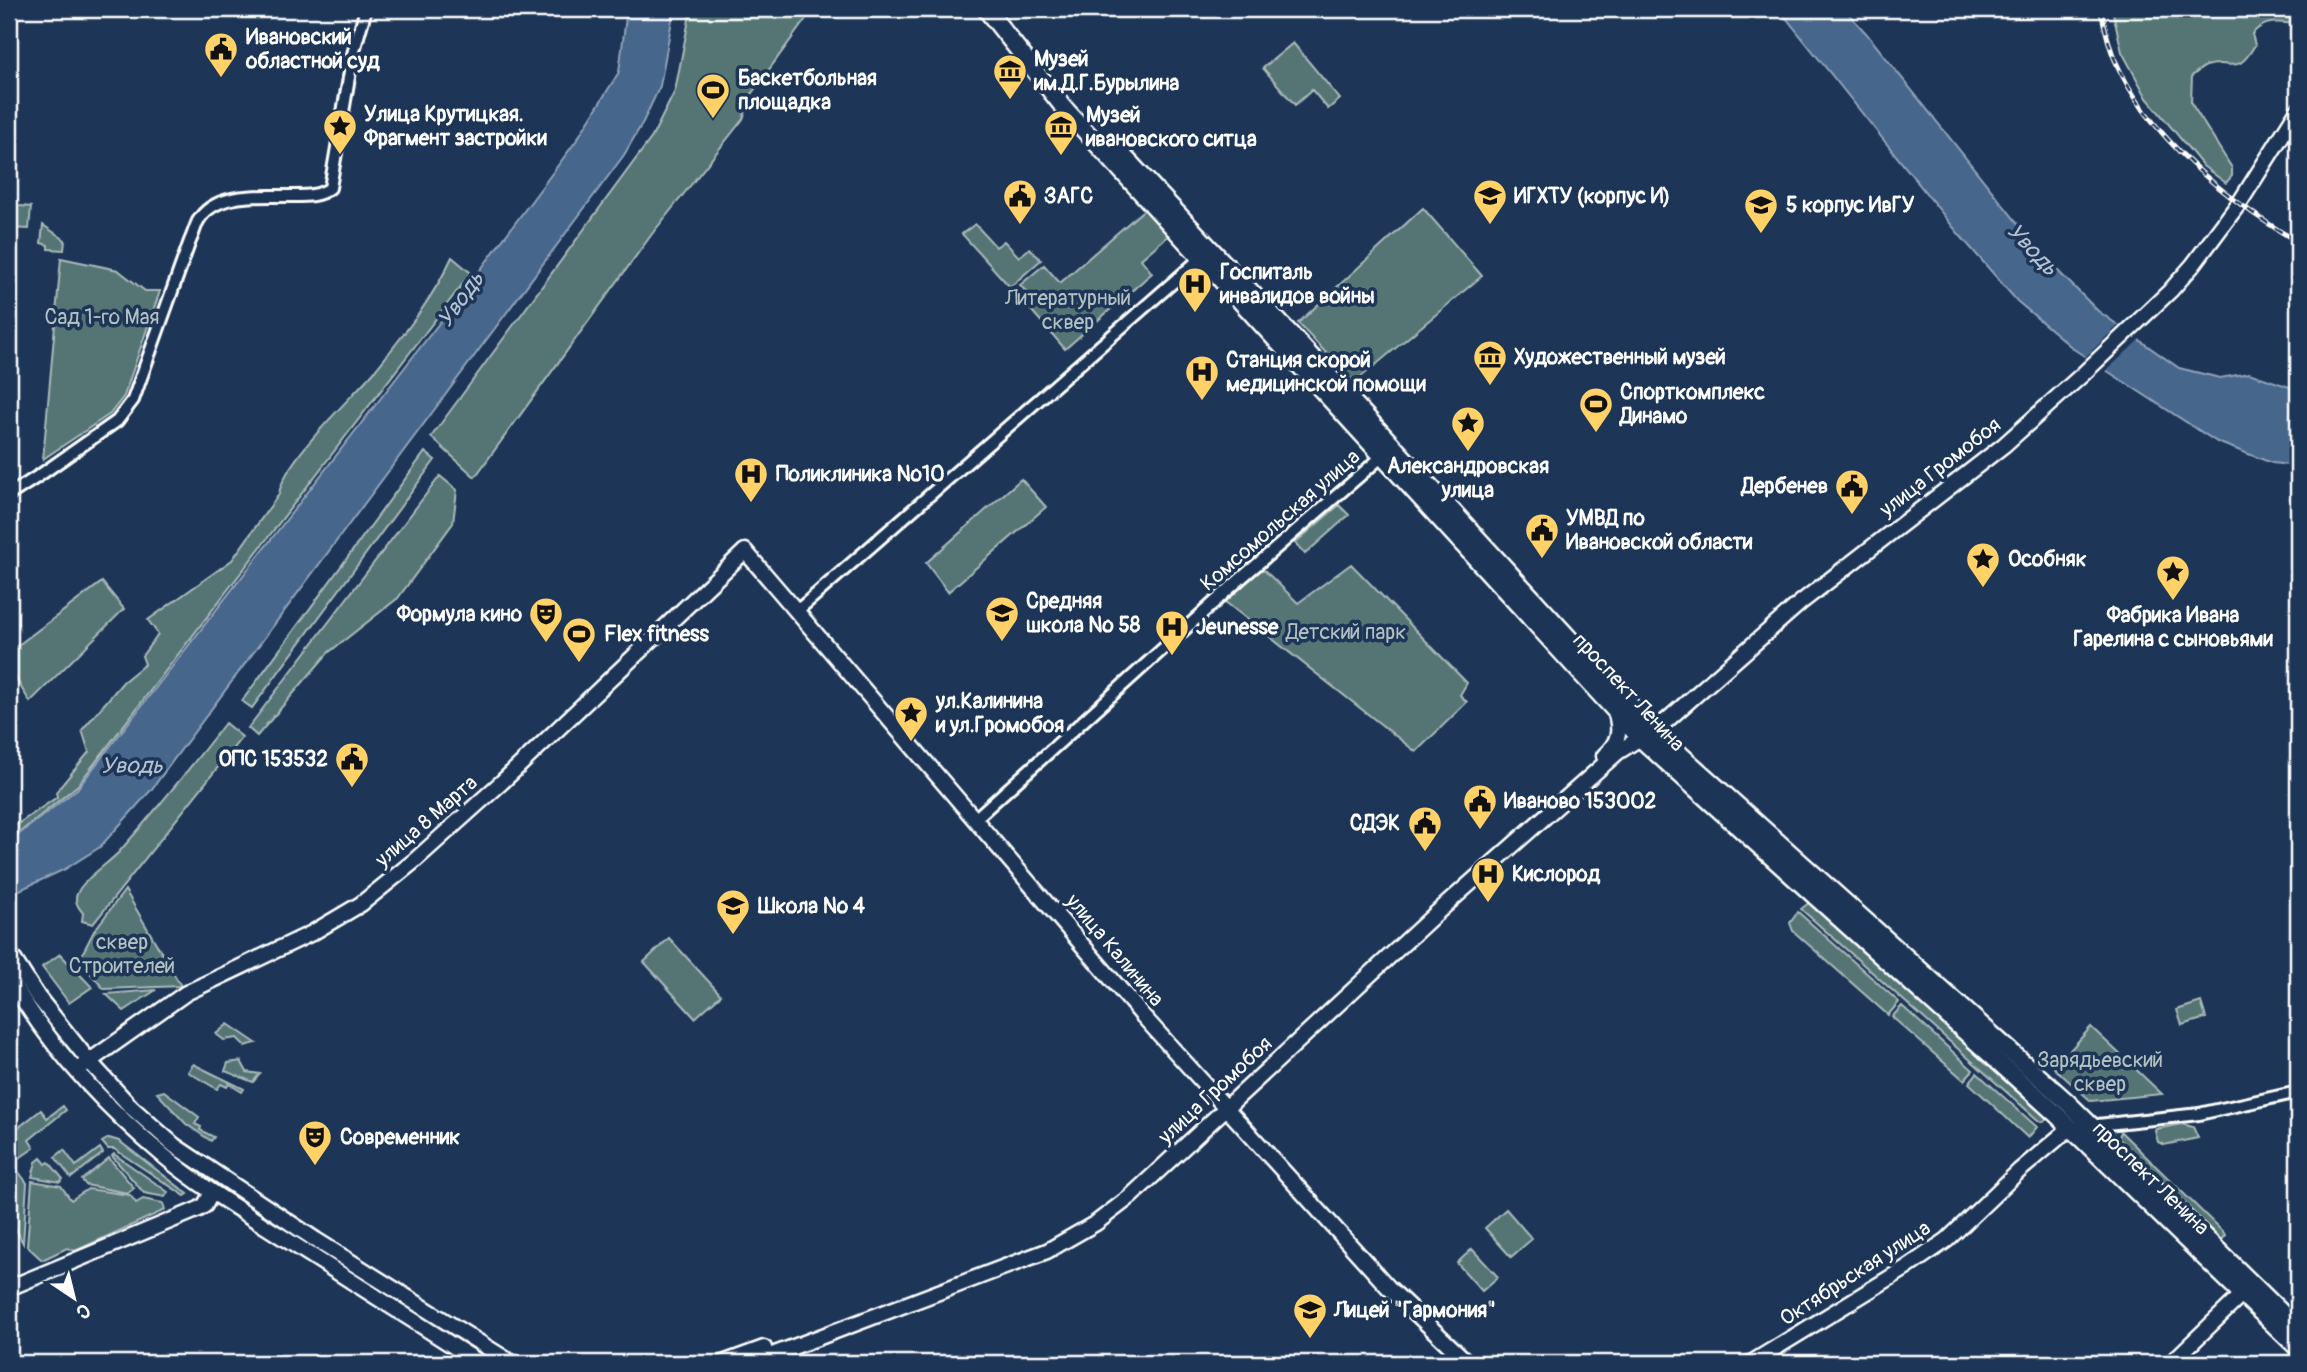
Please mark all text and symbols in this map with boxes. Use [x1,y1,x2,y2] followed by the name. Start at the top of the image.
[245,24,380,75] place label: Ивановский областной суд
[202,30,240,79] public building icon: Ивановский областной суд
[1033,46,1179,97] place label: Музей им.Д.Г.Бурылина
[991,52,1029,101] museum icon: Музей им.Д.Г.Бурылина
[738,65,877,116] place label: Баскетбольная площадка
[694,71,732,120] sports icon: Баскетбольная площадка
[363,101,547,152] place label: Улица Крутицкая. Фрагмент застройки
[1085,102,1257,153] place label: Музей ивановского ситца
[321,107,359,156] place icon: Улица Крутицкая. Фрагмент застройки
[1042,108,1080,157] museum icon: Музей ивановского ситца
[1001,177,1039,226] public building icon: ЗАГС
[1471,177,1509,226] school or university icon: ИГХТУ (корпус И)
[1044,183,1093,210] place label: ЗАГС
[1514,183,1670,210] place label: ИГХТУ (корпус И)
[1742,186,1780,235] school or university icon: 5 корпус ИвГУ
[1786,192,1915,219] place label: 5 корпус ИвГУ
[2001,217,2065,282] water label: Уводь
[1219,259,1375,310] place label: Госпиталь инвалидов войны
[430,265,491,333] water label: Уводь
[1176,265,1214,314] hospital icon: Госпиталь инвалидов войны
[1004,285,1131,336] park label: Литературный сквер
[45,304,159,331] park label: Сад 1-го Мая
[1471,338,1509,387] museum icon: Художественный музей
[1514,344,1726,371] place label: Художественный музей
[1226,347,1427,398] place label: Станция скорой медицинской помощи
[1183,353,1221,402] hospital icon: Станция скорой медицинской помощи
[1618,379,1765,430] place label: Спорткомплекс Динамо
[1577,385,1615,434] sports icon: Спорткомплекс Динамо
[1449,404,1487,453] place icon: Александровская улица
[1874,412,2006,524] street label: улица Громобоя
[1195,444,1366,597] street label: Комсомольская улица
[1387,453,1549,504] place label: Александровская улица
[732,455,770,504] hospital icon: Поликлиника №10
[776,461,945,488] place label: Поликлиника №10
[1833,467,1871,516] public building icon: Дербенев
[1740,473,1828,500] place label: Дербенев
[1566,505,1753,556] place label: УМВД по Ивановской области
[1523,511,1561,560] public building icon: УМВД по Ивановской области
[1964,540,2002,589] place icon: Особняк
[2008,546,2087,573] place label: Особняк
[2154,553,2192,602] place icon: Фабрика Ивана Гарелина с сыновьями
[1026,588,1141,639] place label: Средняя школа № 58
[983,594,1021,643] school or university icon: Средняя школа № 58
[527,595,565,644] theatre icon: Формула кино
[396,601,523,628] place label: Формула кино
[2073,602,2273,653] place label: Фабрика Ивана Гарелина с сыновьями
[1153,608,1191,657] hospital icon: Jeunesse
[1196,614,1279,641] place label: Jeunesse
[560,615,598,664] sports icon: Flex fitness
[1285,619,1406,646] park label: Детский парк
[604,621,709,648] place label: Flex fitness
[1567,627,1691,757] street label: проспект Ленина
[935,688,1064,739] place label: ул.Калинина и ул.Громобоя
[892,694,930,743] place icon: ул.Калинина и ул.Громобоя
[333,740,371,789] public building icon: ОПС 153532
[218,746,328,773] place label: ОПС 153532
[101,751,163,780] water label: Уводь
[369,770,483,874] street label: улица 8 Марта
[1461,782,1499,831] public building icon: Иваново 153002
[1504,788,1657,815] place label: Иваново 153002
[1406,804,1444,853] public building icon: СДЭК
[1350,810,1400,837] place label: СДЭК
[1469,855,1507,904] hospital icon: Кислород
[1512,861,1601,888] place label: Кислород
[714,887,752,936] school or university icon: Школа № 4
[1059,888,1170,1012] street label: улица Калинина
[757,893,866,920] place label: Школа № 4
[69,929,175,980] park label: сквер Строителей
[1152,1031,1278,1151] street label: улица Громобоя
[2037,1047,2163,1098] park label: Зарядьевский сквер
[2086,1116,2215,1241] street label: проспект Ленина
[296,1118,334,1167] theatre icon: Современник
[340,1124,460,1151] place label: Современник
[1775,1215,1936,1332] street label: Октябрьская улица
[38,1264,108,1334] north arrow
[1291,1291,1329,1340] school or university icon: Лицей "Гармония"
[1333,1297,1496,1324] place label: Лицей "Гармония"
[71,1298,95,1324] text: С

